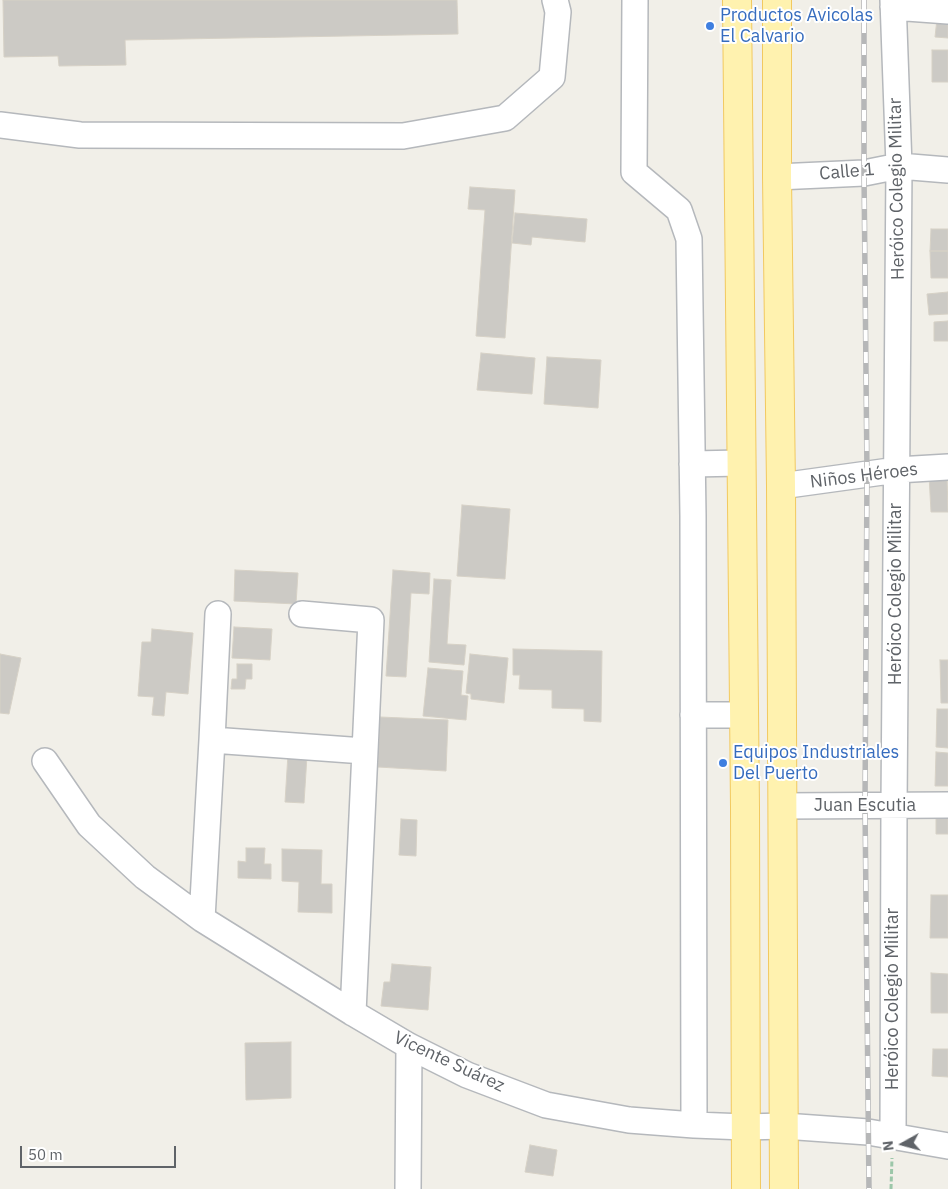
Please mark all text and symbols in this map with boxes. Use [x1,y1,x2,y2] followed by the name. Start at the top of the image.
[720,5,873,48] place label: Productos Avicolas El Calvario
[704,20,716,32] marker: Productos Avicolas El Calvario
[885,98,909,280] street label: Heróico Colegio Militar
[818,159,876,185] street label: Calle 1
[809,459,919,493] street label: Niños Héroes
[885,503,907,685] street label: Heróico Colegio Militar
[733,742,899,784] place label: Equipos Industriales Del Puerto
[717,757,729,769] marker: Equipos Industriales Del Puerto
[814,795,916,817] street label: Juan Escutia
[882,908,904,1090] street label: Heróico Colegio Militar
[390,1027,508,1097] street label: Vicente Suárez
[878,1119,928,1169] north arrow
[22,1136,179,1168] scale bar
[879,1140,898,1152] text: N
[28,1145,63,1164] text: 50 m

